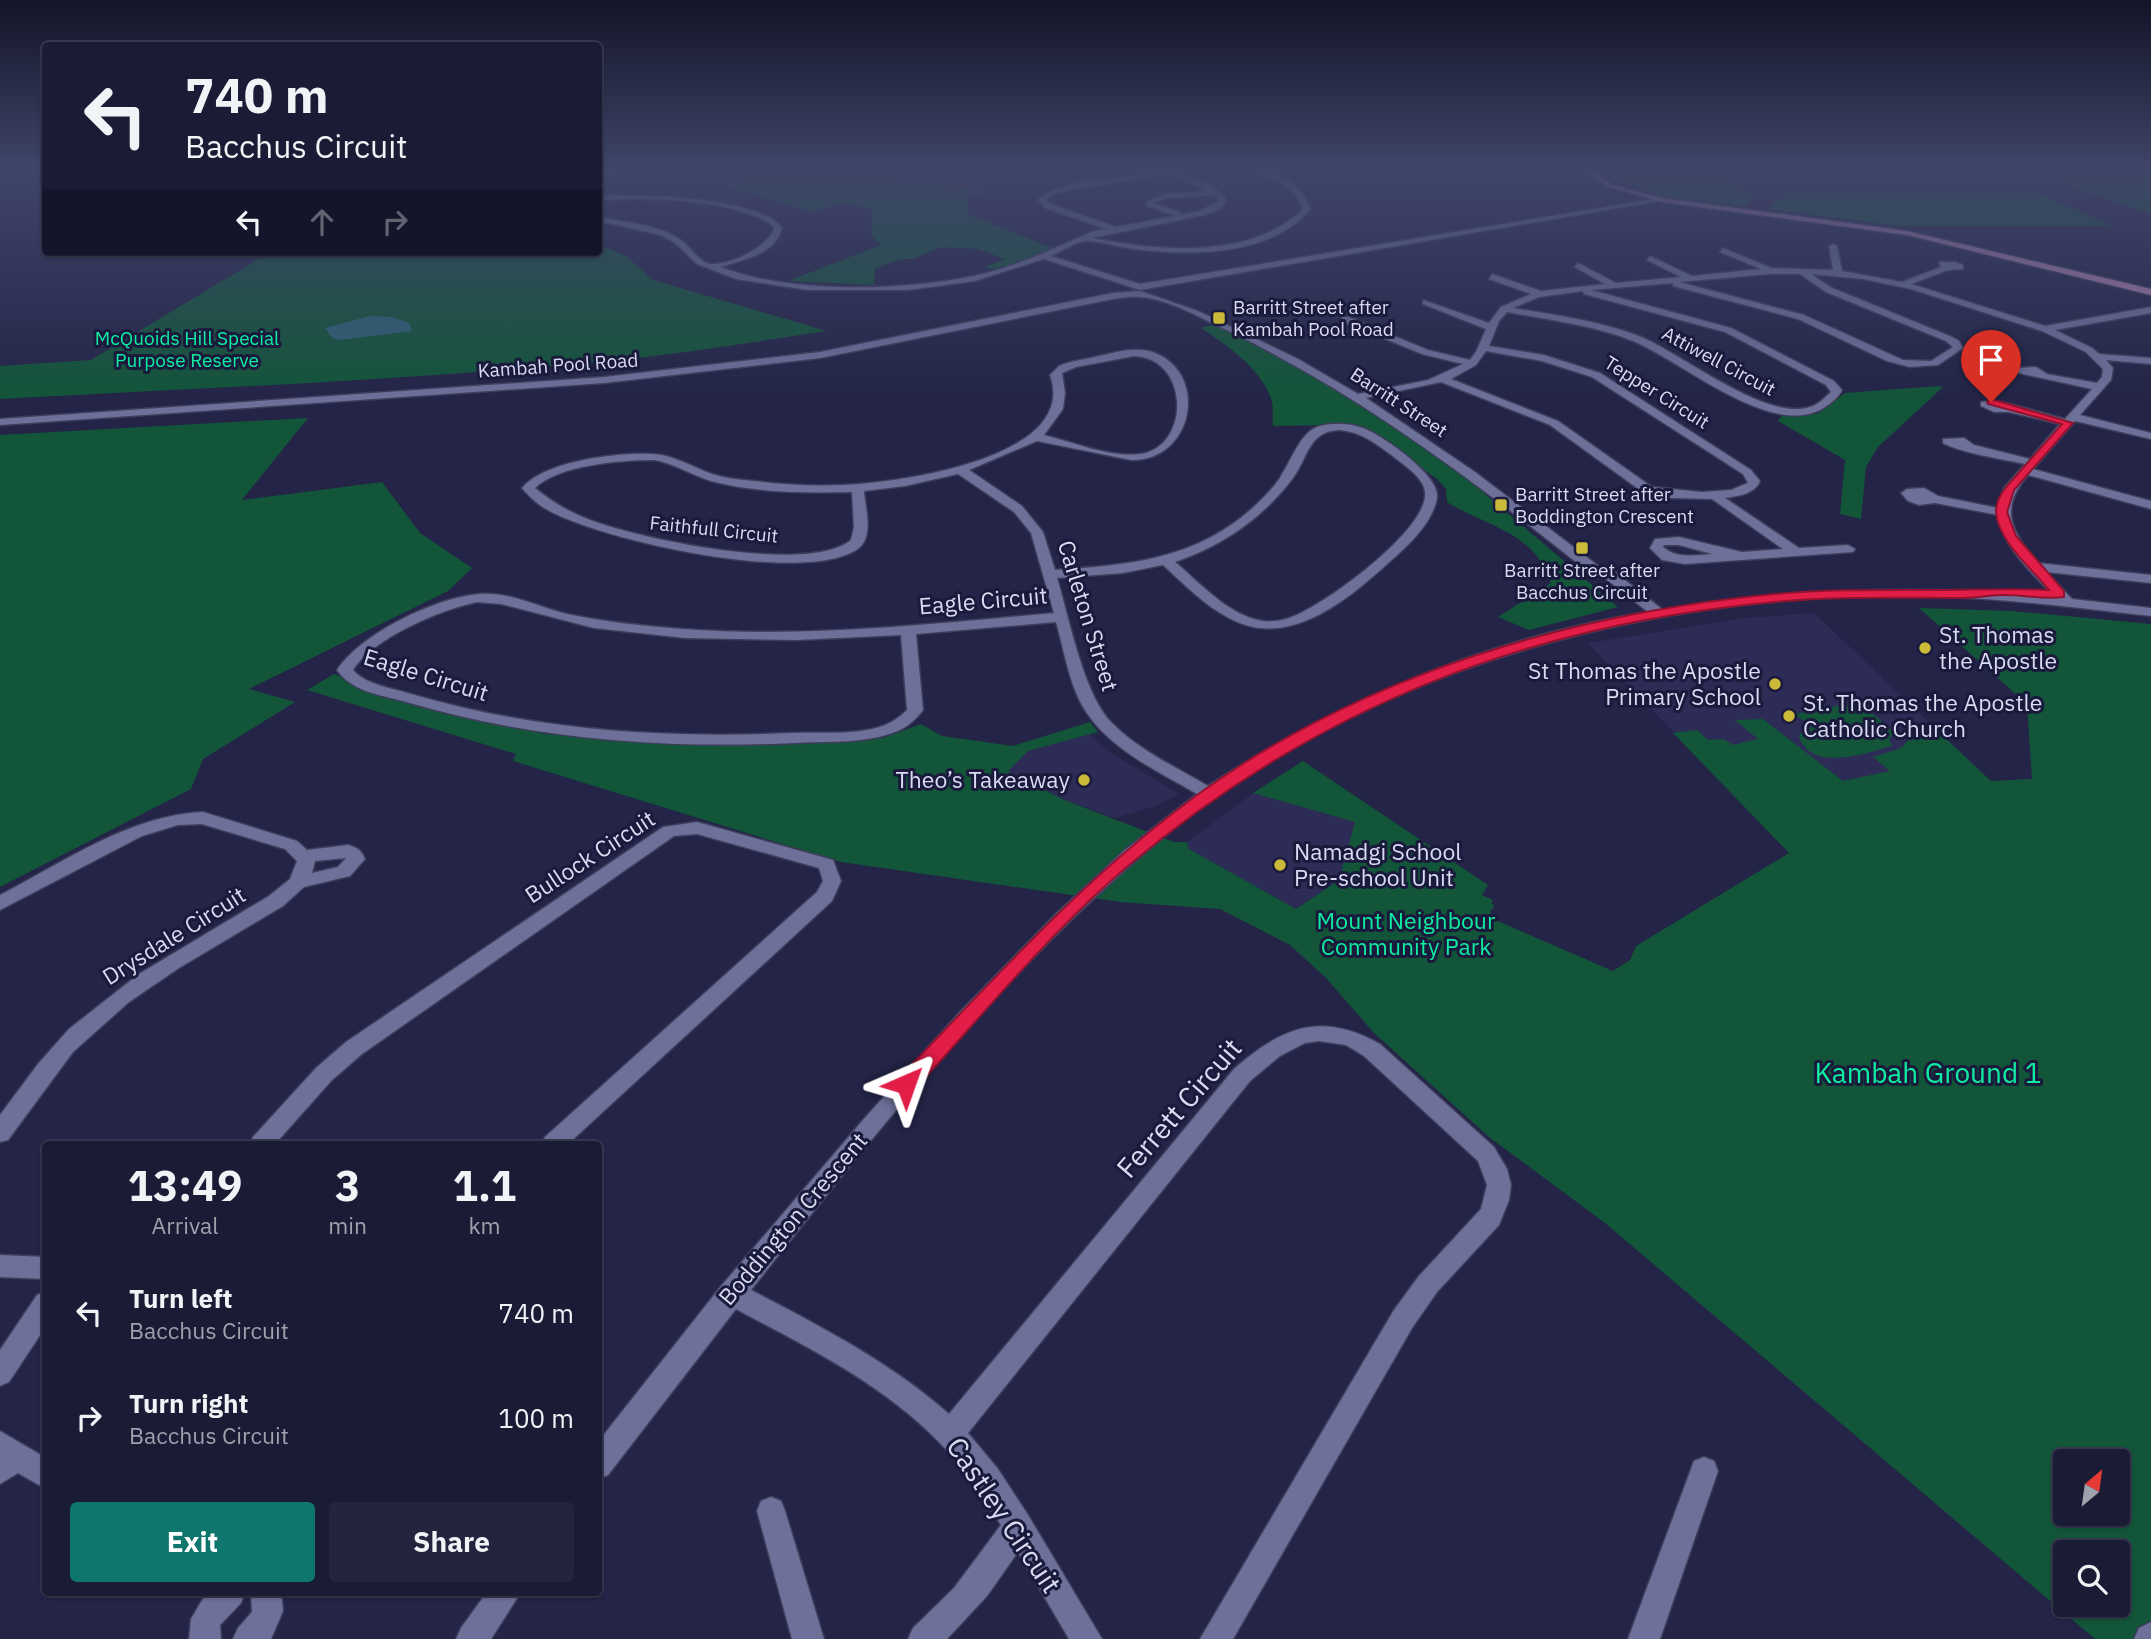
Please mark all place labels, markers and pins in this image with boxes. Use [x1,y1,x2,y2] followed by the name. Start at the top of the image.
[1233,295,1394,341] place label: Barritt Street after Kambah Pool Road
[1211,310,1227,326] marker: Barritt Street after Kambah Pool Road
[1961,330,2021,402] pin
[1515,482,1694,528] place label: Barritt Street after Boddington Crescent
[1493,497,1509,513] marker: Barritt Street after Boddington Crescent
[1574,540,1590,556] marker: Barritt Street after Bacchus Circuit
[1504,558,1660,604] place label: Barritt Street after Bacchus Circuit
[1939,619,2057,675] place label: St. Thomas the Apostle
[1917,640,1933,656] marker: St. Thomas the Apostle
[1528,655,1761,711] place label: St Thomas the Apostle Primary School
[1767,676,1783,692] marker: St Thomas the Apostle Primary School
[1803,687,2042,743] place label: St. Thomas the Apostle Catholic Church
[1781,708,1797,724] marker: St. Thomas the Apostle Catholic Church
[896,764,1071,794] place label: Theo’s Takeaway
[1076,772,1092,788] marker: Theo’s Takeaway
[1294,836,1462,892] place label: Namadgi School Pre-school Unit
[1272,857,1288,873] marker: Namadgi School Pre-school Unit

